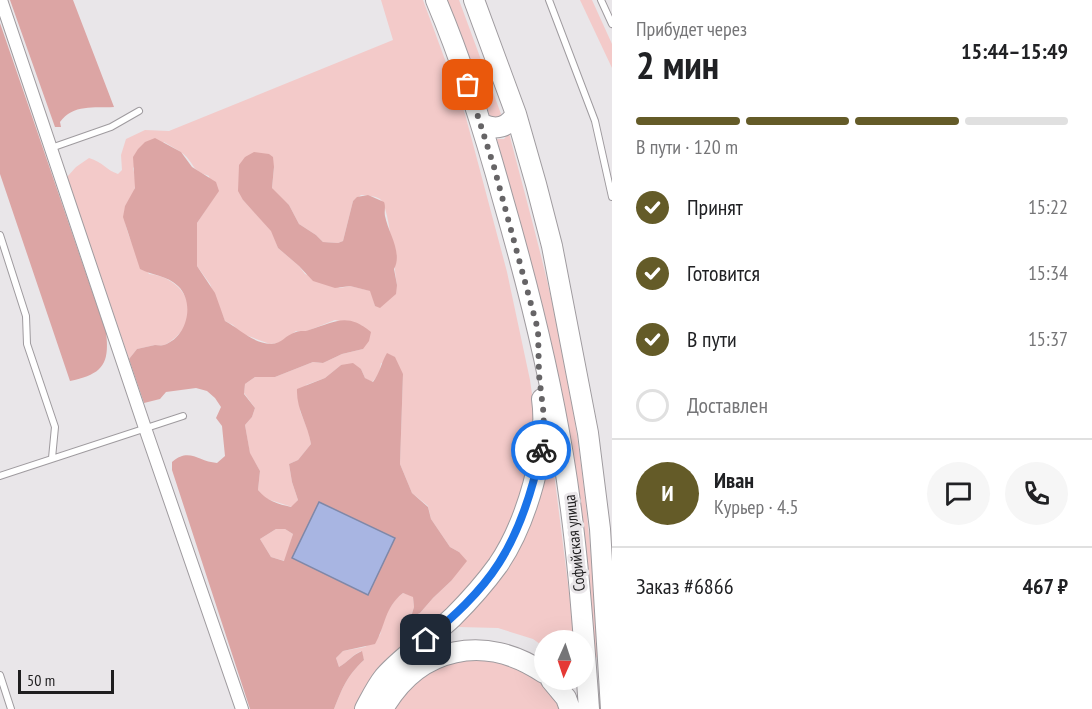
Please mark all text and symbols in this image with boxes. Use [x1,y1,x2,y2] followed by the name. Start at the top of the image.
[636,16,747,42] text: Прибудет через
[961,37,1068,65] text: 15:44–15:49
[636,39,719,90] text: 2 мин
[442,59,493,110] pin
[451,68,484,101] icon: bag
[636,134,738,160] text: В пути · 120 m
[636,191,669,224] icon: check
[687,193,743,221] text: Принят
[1028,194,1068,220] text: 15:22
[636,257,669,290] icon: check
[687,259,760,287] text: Готовится
[1028,260,1068,286] text: 15:34
[636,323,669,356] icon: check
[687,325,737,353] text: В пути
[1028,326,1068,352] text: 15:37
[687,391,768,419] text: Доставлен
[511,420,571,480] courier
[525,434,558,467] icon: bike
[927,462,990,525] button: chat
[1005,462,1068,525] button: phone
[714,466,754,494] text: Иван
[661,479,674,507] text: И
[559,494,589,592] street label: Софийская улица
[714,494,799,520] text: Курьер · 4.5
[636,572,734,600] text: Заказ #6866
[1022,572,1068,600] text: 467 ₽
[400,614,451,665] pin
[409,623,442,656] icon: home
[534,630,594,690] north arrow
[534,630,594,690] map controls
[18,667,114,694] scale bar
[27,670,55,690] text: 50 m

